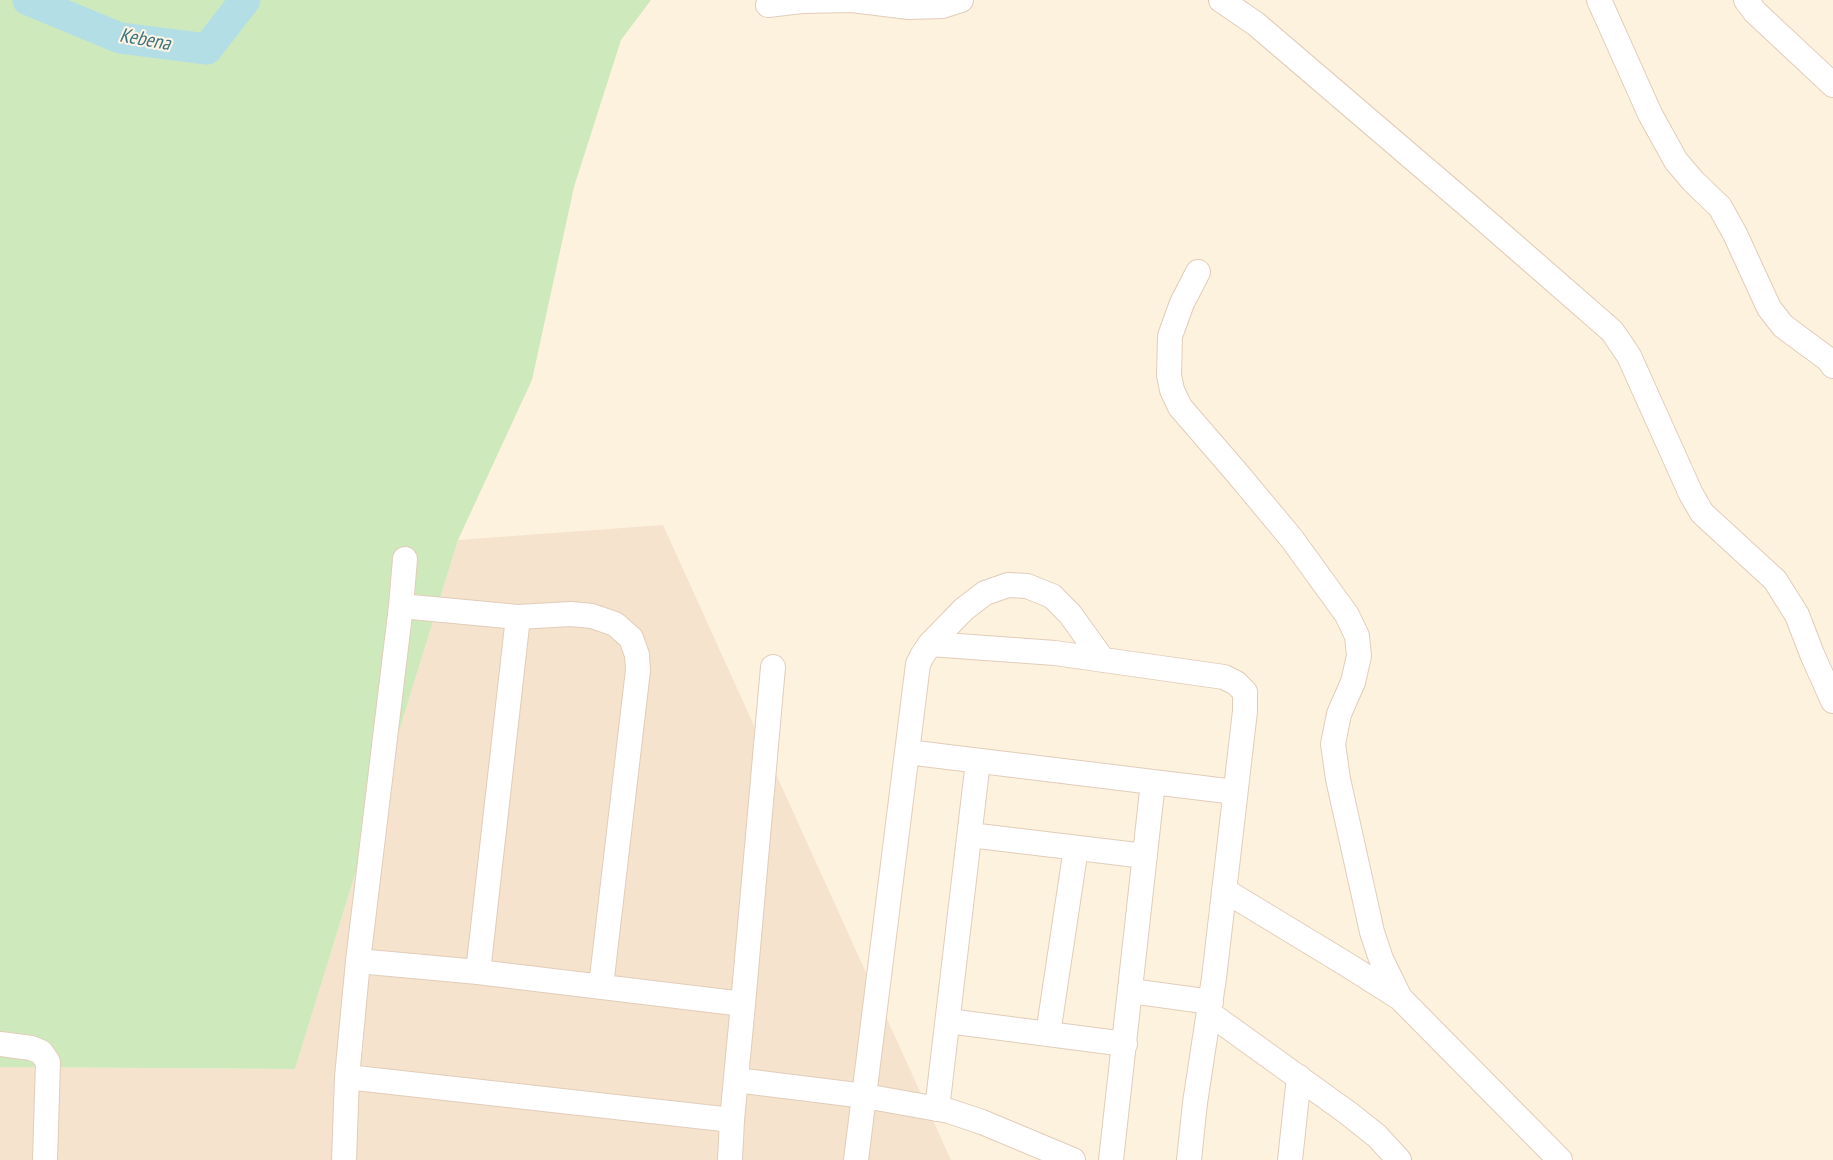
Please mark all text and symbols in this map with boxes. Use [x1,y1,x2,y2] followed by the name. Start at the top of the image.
[118,24,172,56] water label: Kebena

